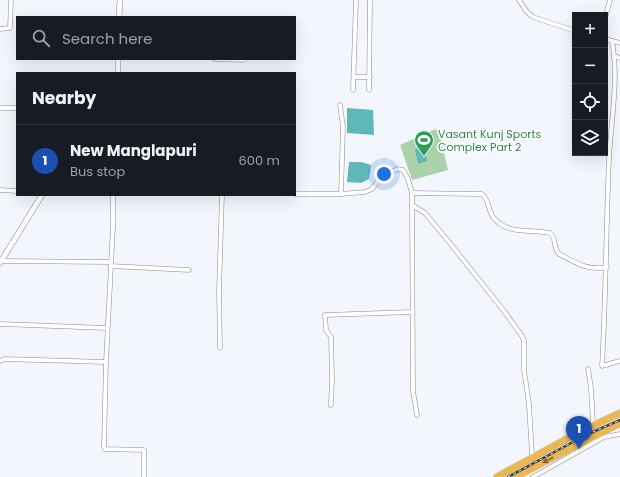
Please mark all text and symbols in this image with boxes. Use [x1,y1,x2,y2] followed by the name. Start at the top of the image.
[572,12,608,156] map controls
[572,12,608,48] button: +
[16,16,296,60] search box
[30,27,52,49] icon: search
[62,28,152,49] text: Search here
[572,48,608,84] button: −
[572,84,608,120] button: locate
[32,86,96,110] text: Nearby
[572,120,608,156] button: layers
[438,126,541,155] place label: Vasant Kunj Sports Complex Part 2
[413,129,435,157] sports icon: Vasant Kunj Sports Complex Part 2
[70,140,197,161] text: New Manglapuri
[43,151,47,170] text: 1
[239,151,280,170] text: 600 m
[70,162,125,181] text: Bus stop
[374,164,394,184] your location
[566,416,592,449] pin: 1
[542,457,554,463] one-way arrow

